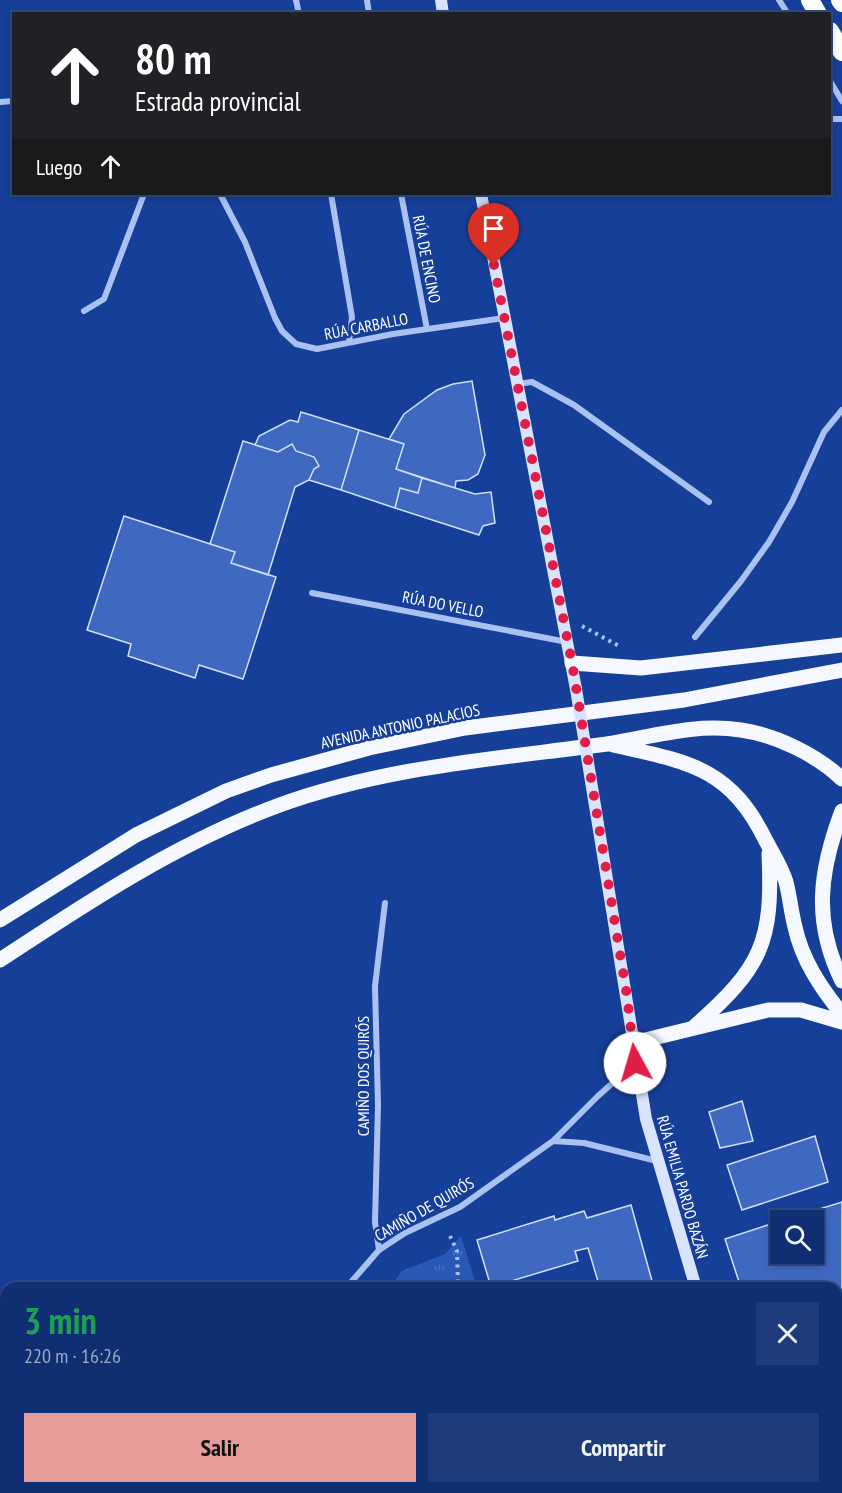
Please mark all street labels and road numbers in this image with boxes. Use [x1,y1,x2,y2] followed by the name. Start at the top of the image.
[409,213,445,305] street label: RÚA DE ENCINO
[322,308,410,344] street label: RÚA CARBALLO
[401,586,485,622] street label: RÚA DO VELLO
[319,699,482,753] street label: AVENIDA ANTONIO PALACIOS
[353,1016,373,1136] street label: CAMIÑO DOS QUIRÓS
[653,1113,713,1261] street label: RÚA EMILIA PARDO BAZÁN
[371,1172,477,1246] street label: CAMIÑO DE QUIRÓS

